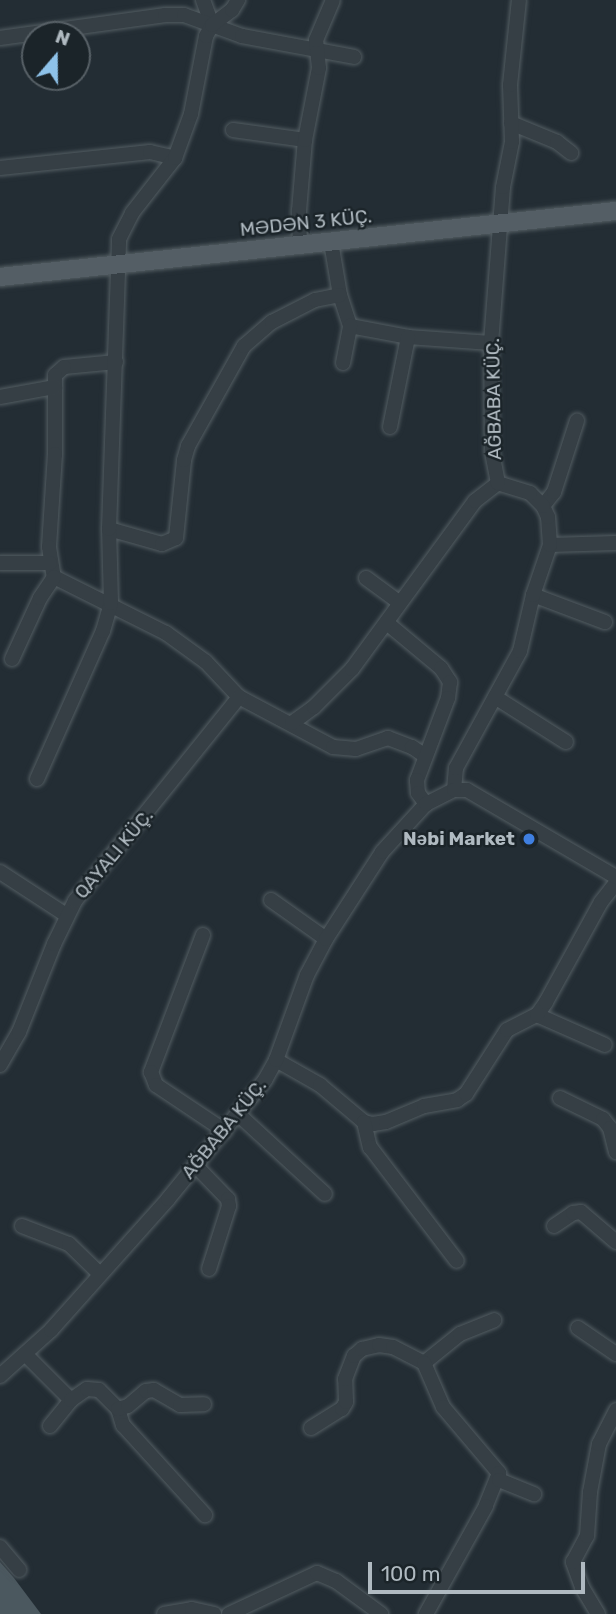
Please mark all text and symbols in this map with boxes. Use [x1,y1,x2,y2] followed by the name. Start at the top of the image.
[21,21,91,91] north arrow
[52,25,73,51] text: N
[239,205,373,241] street label: MƏDƏN 3 KÜÇ.
[482,338,506,460] street label: AĞBABA KÜÇ.
[70,805,158,903] street label: QAYALI KÜÇ.
[403,828,515,850] place label: Nəbi Market
[521,831,537,847] marker: Nəbi Market
[177,1074,271,1184] street label: AĞBABA KÜÇ.
[371,1548,588,1592] scale bar
[381,1561,440,1586] text: 100 m

